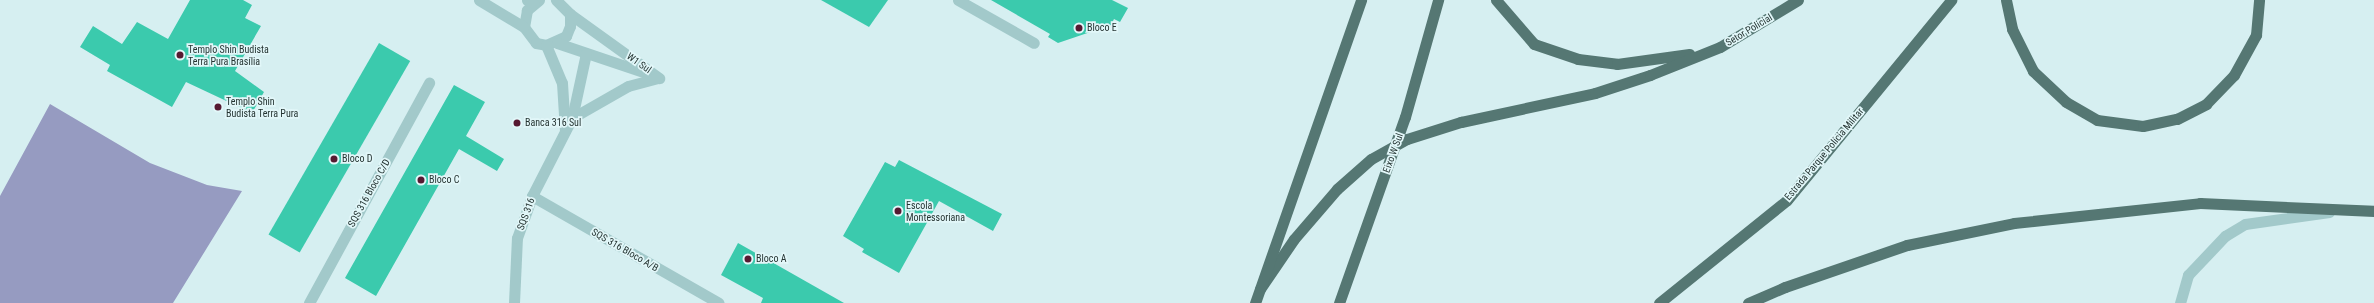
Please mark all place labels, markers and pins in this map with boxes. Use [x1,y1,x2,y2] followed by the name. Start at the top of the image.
[1087,22,1117,34] place label: Bloco E
[1074,23,1084,33] marker: Bloco E
[188,43,269,66] place label: Templo Shin Budista Terra Pura Brasília
[175,50,185,60] marker: Templo Shin Budista Terra Pura Brasília
[226,95,299,118] place label: Templo Shin Budista Terra Pura
[213,102,223,112] marker: Templo Shin Budista Terra Pura
[525,117,581,129] place label: Banca 316 Sul
[512,118,522,128] marker: Banca 316 Sul
[342,153,372,165] place label: Bloco D
[329,154,339,164] marker: Bloco D
[429,174,459,186] place label: Bloco C
[416,175,426,185] marker: Bloco C
[906,199,965,222] place label: Escola Montessoriana
[893,206,903,216] marker: Escola Montessoriana
[756,253,786,265] place label: Bloco A
[743,254,753,264] marker: Bloco A

